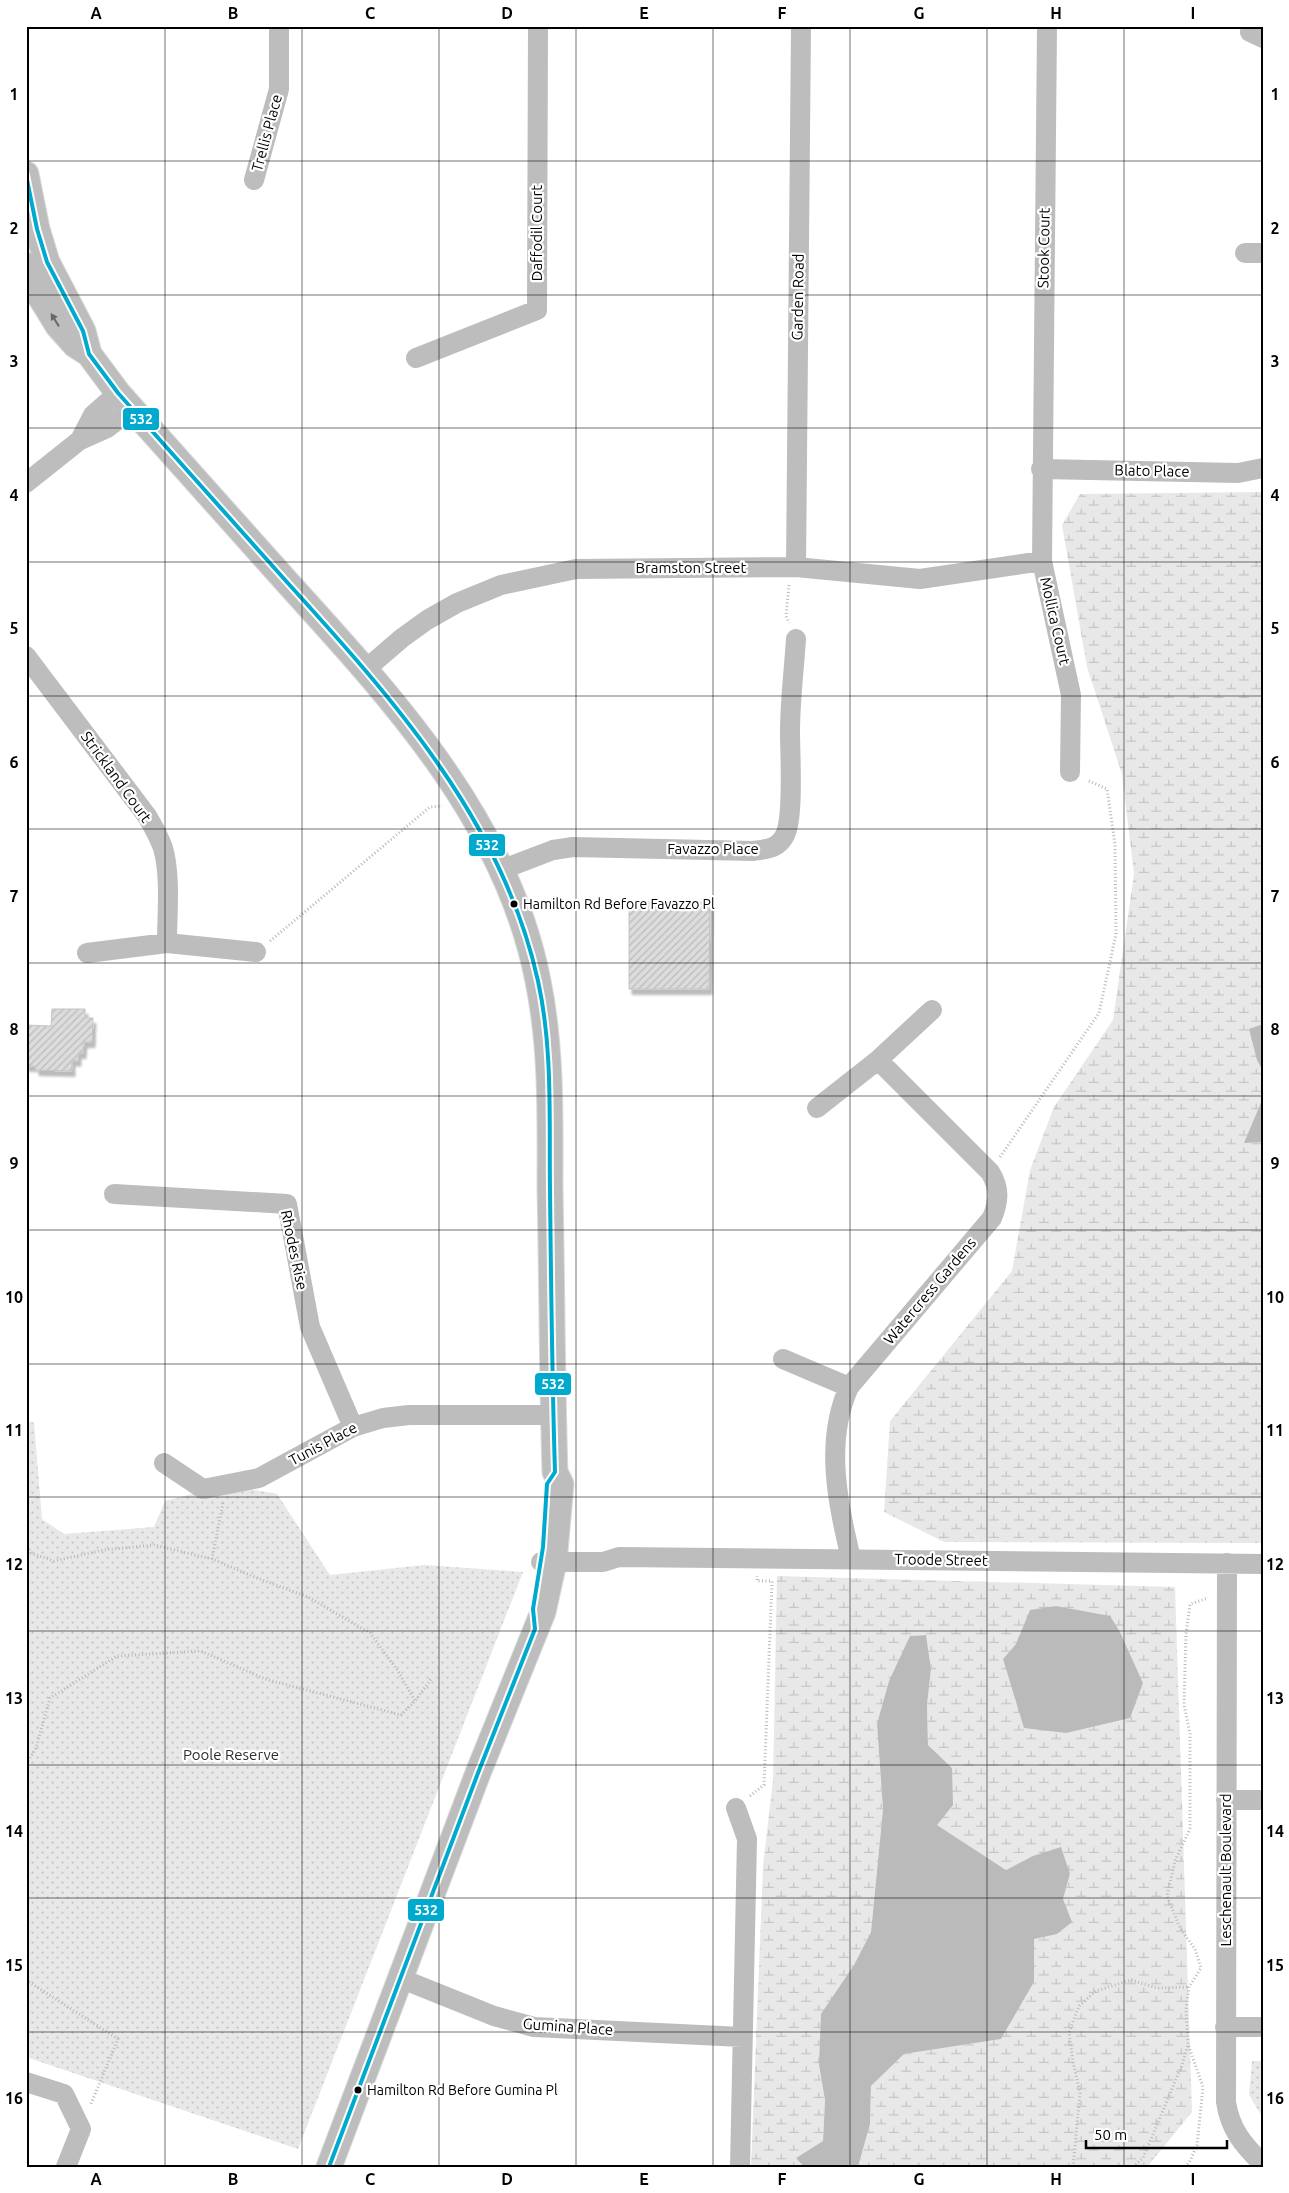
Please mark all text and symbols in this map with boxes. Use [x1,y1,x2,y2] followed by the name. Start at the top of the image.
[90,4,102,22] text: A
[228,4,238,22] text: B
[365,4,375,22] text: C
[501,4,513,22] text: D
[639,4,649,22] text: E
[778,4,787,22] text: F
[913,4,925,22] text: G
[1050,4,1062,22] text: H
[1191,4,1195,22] text: I
[9,85,19,103] text: 1
[1270,85,1280,103] text: 1
[248,92,285,173] street label: Trellis Place
[528,185,545,281] street label: Daffodil Court
[1034,208,1053,288] street label: Stook Court
[9,219,19,237] text: 2
[1270,219,1280,237] text: 2
[788,253,807,341] street label: Garden Road
[50,313,59,326] one-way arrow
[9,352,19,370] text: 3
[1270,352,1280,370] text: 3
[122,407,160,431] line badge: 532
[129,411,153,427] text: 532
[1114,461,1190,480] street label: Blato Place
[9,486,19,504] text: 4
[1270,486,1280,504] text: 4
[636,559,747,576] street label: Bramston Street
[1037,575,1074,666] street label: Mollica Court
[9,619,19,637] text: 5
[1270,619,1280,637] text: 5
[78,728,155,826] street label: Strickland Court
[9,753,19,771] text: 6
[1270,753,1280,771] text: 6
[468,833,506,857] line badge: 532
[475,837,499,853] text: 532
[667,840,759,857] street label: Favazzo Place
[9,887,19,905] text: 7
[1270,887,1280,905] text: 7
[523,896,715,912] place label: Hamilton Rd Before Favazzo Pl
[509,899,519,909] marker: Hamilton Rd Before Favazzo Pl
[9,1020,19,1038] text: 8
[1270,1020,1280,1038] text: 8
[9,1154,19,1172] text: 9
[1270,1154,1280,1172] text: 9
[278,1208,311,1292] street label: Rhodes Rise
[880,1234,979,1347] street label: Watercress Gardens
[5,1288,23,1306] text: 10
[1266,1288,1284,1306] text: 10
[534,1372,572,1396] line badge: 532
[541,1376,565,1392] text: 532
[286,1419,360,1469] street label: Tunis Place
[5,1421,23,1439] text: 11
[1266,1421,1284,1439] text: 11
[894,1550,988,1569] street label: Troode Street
[5,1555,23,1573] text: 12
[1266,1555,1284,1573] text: 12
[5,1689,23,1707] text: 13
[1266,1689,1284,1707] text: 13
[183,1746,279,1763] park label: Poole Reserve
[1217,1794,1234,1946] street label: Leschenault Boulevard
[5,1822,23,1840] text: 14
[1266,1822,1284,1840] text: 14
[407,1898,445,1922] line badge: 532
[414,1902,438,1918] text: 532
[5,1956,23,1974] text: 15
[1266,1956,1284,1974] text: 15
[522,2015,614,2038] street label: Gumina Place
[367,2082,558,2098] place label: Hamilton Rd Before Gumina Pl
[353,2085,363,2095] marker: Hamilton Rd Before Gumina Pl
[5,2089,23,2107] text: 16
[1266,2089,1284,2107] text: 16
[1086,2118,1228,2150] scale bar
[1094,2126,1127,2143] text: 50 m
[90,2170,102,2188] text: A
[228,2170,238,2188] text: B
[365,2170,375,2188] text: C
[501,2170,513,2188] text: D
[639,2170,649,2188] text: E
[778,2170,787,2188] text: F
[913,2170,925,2188] text: G
[1050,2170,1062,2188] text: H
[1191,2170,1195,2188] text: I

